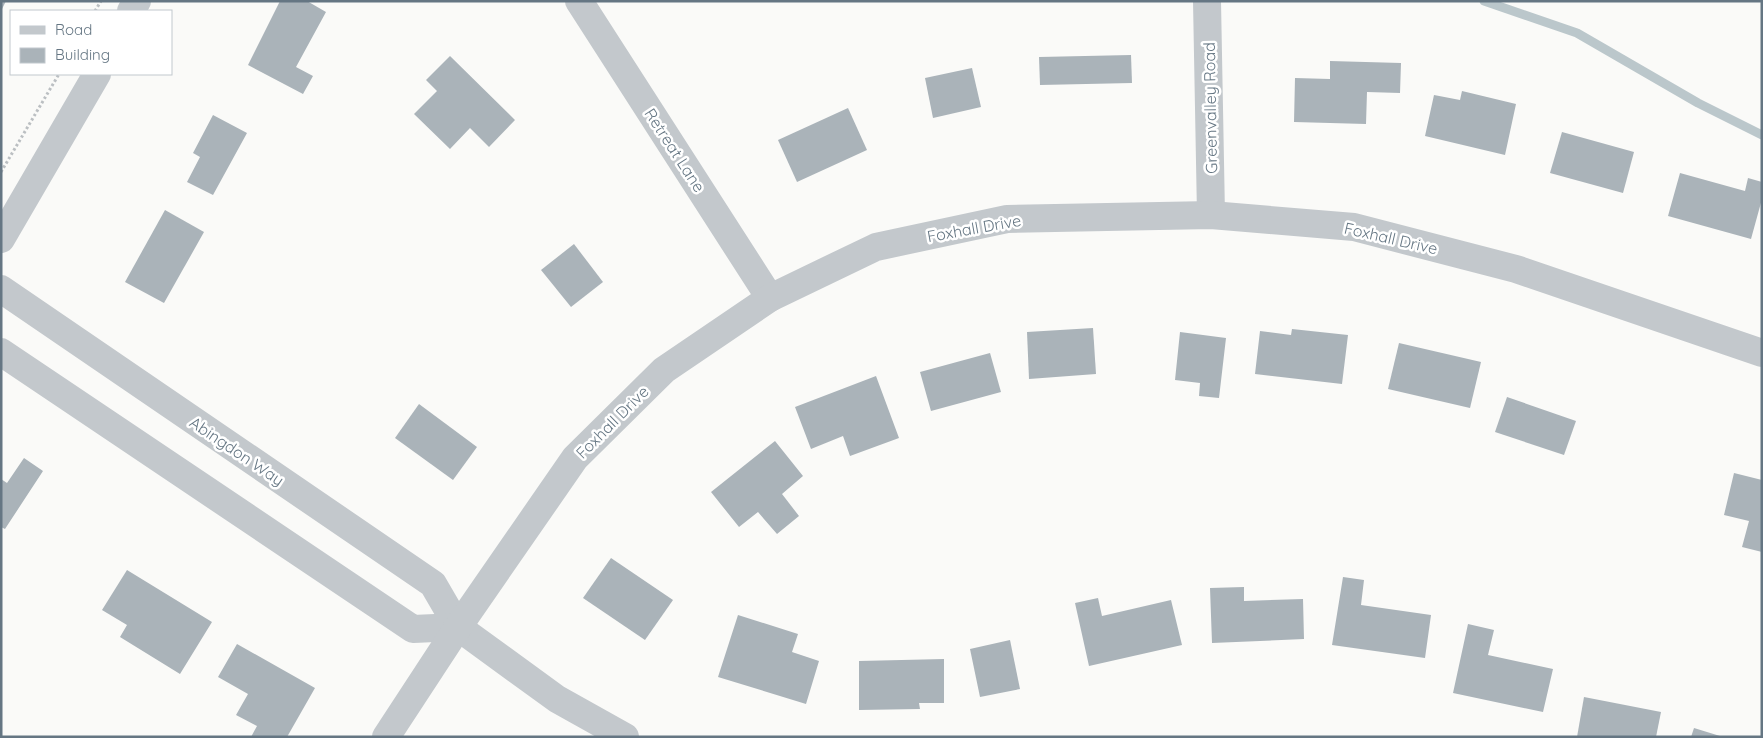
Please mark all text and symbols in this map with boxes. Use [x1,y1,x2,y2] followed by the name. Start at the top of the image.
[10,10,172,75] legend
[55,20,92,39] text: Road
[1199,42,1221,174] street label: Greenvalley Road
[55,45,110,64] text: Building
[640,104,710,196] street label: Retreat Lane
[925,210,1023,246] street label: Foxhall Drive
[1342,218,1440,258] street label: Foxhall Drive
[571,381,653,463] street label: Foxhall Drive
[186,412,288,490] street label: Abingdon Way

